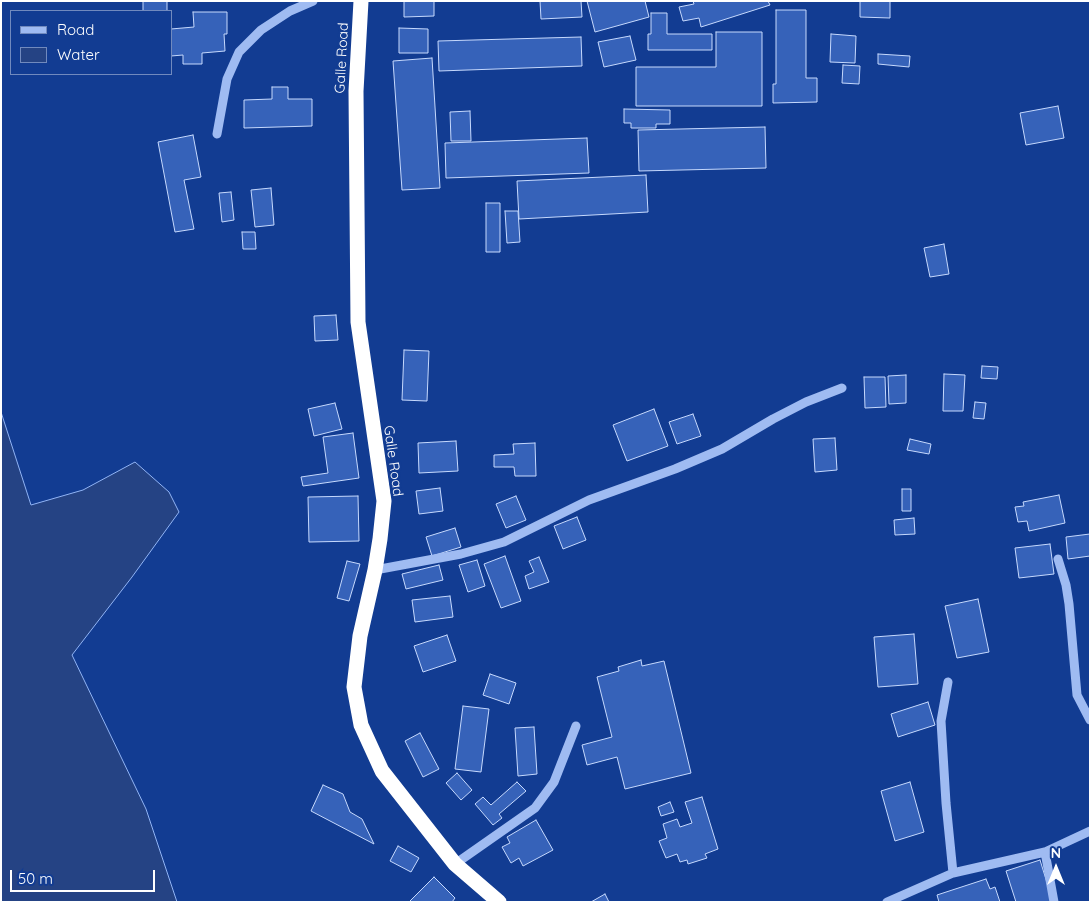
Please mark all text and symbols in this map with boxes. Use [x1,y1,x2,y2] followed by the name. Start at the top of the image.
[10,10,172,75] legend
[57,20,94,39] text: Road
[332,22,352,94] street label: Galle Road
[57,45,100,64] text: Water
[380,425,406,497] street label: Galle Road
[1031,843,1081,893] north arrow
[1051,844,1061,862] text: N
[12,860,158,892] scale bar
[18,869,53,888] text: 50 m

